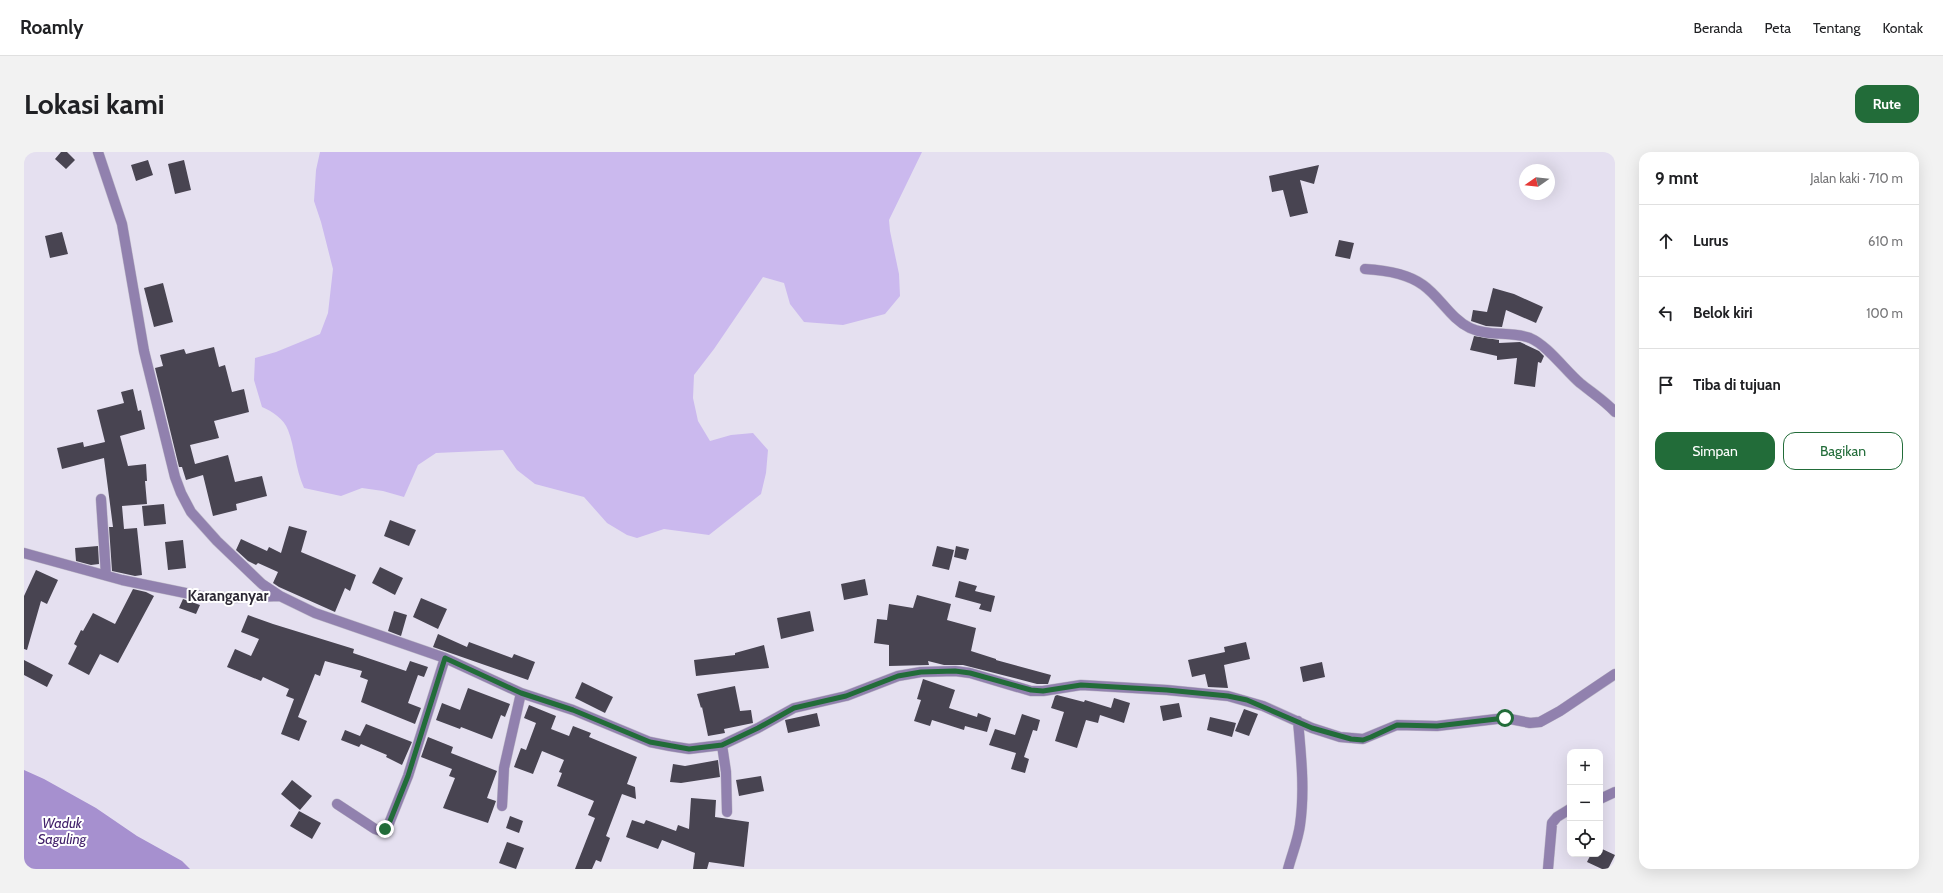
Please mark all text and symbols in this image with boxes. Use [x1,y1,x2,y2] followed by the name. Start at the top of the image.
[20,16,83,39] text: Roamly
[1694,19,1743,37] text: Beranda
[1765,19,1791,37] text: Peta
[1813,19,1860,37] text: Tentang
[1882,19,1923,37] text: Kontak
[1855,85,1919,123] button: Rute
[24,87,164,121] text: Lokasi kami
[1519,164,1555,200] north arrow
[1655,168,1698,188] text: 9 mnt
[1810,170,1903,186] text: Jalan kaki · 710 m
[1655,230,1677,252] icon: ahead
[1693,232,1728,250] text: Lurus
[1868,233,1903,249] text: 610 m
[1655,302,1677,324] icon: left
[1693,304,1753,322] text: Belok kiri
[1866,305,1903,321] text: 100 m
[1655,374,1677,396] icon: arrive
[1693,376,1781,394] text: Tiba di tujuan
[1655,432,1775,470] button: Simpan
[1783,432,1903,470] button: Bagikan
[188,587,268,605] district label: Karanganyar
[1496,709,1514,727] route start
[1567,749,1603,857] map controls
[1567,749,1603,785] button: +
[1567,785,1603,821] button: −
[38,814,87,848] water label: Waduk Saguling
[376,820,394,838] route end
[1567,821,1603,857] button: locate

